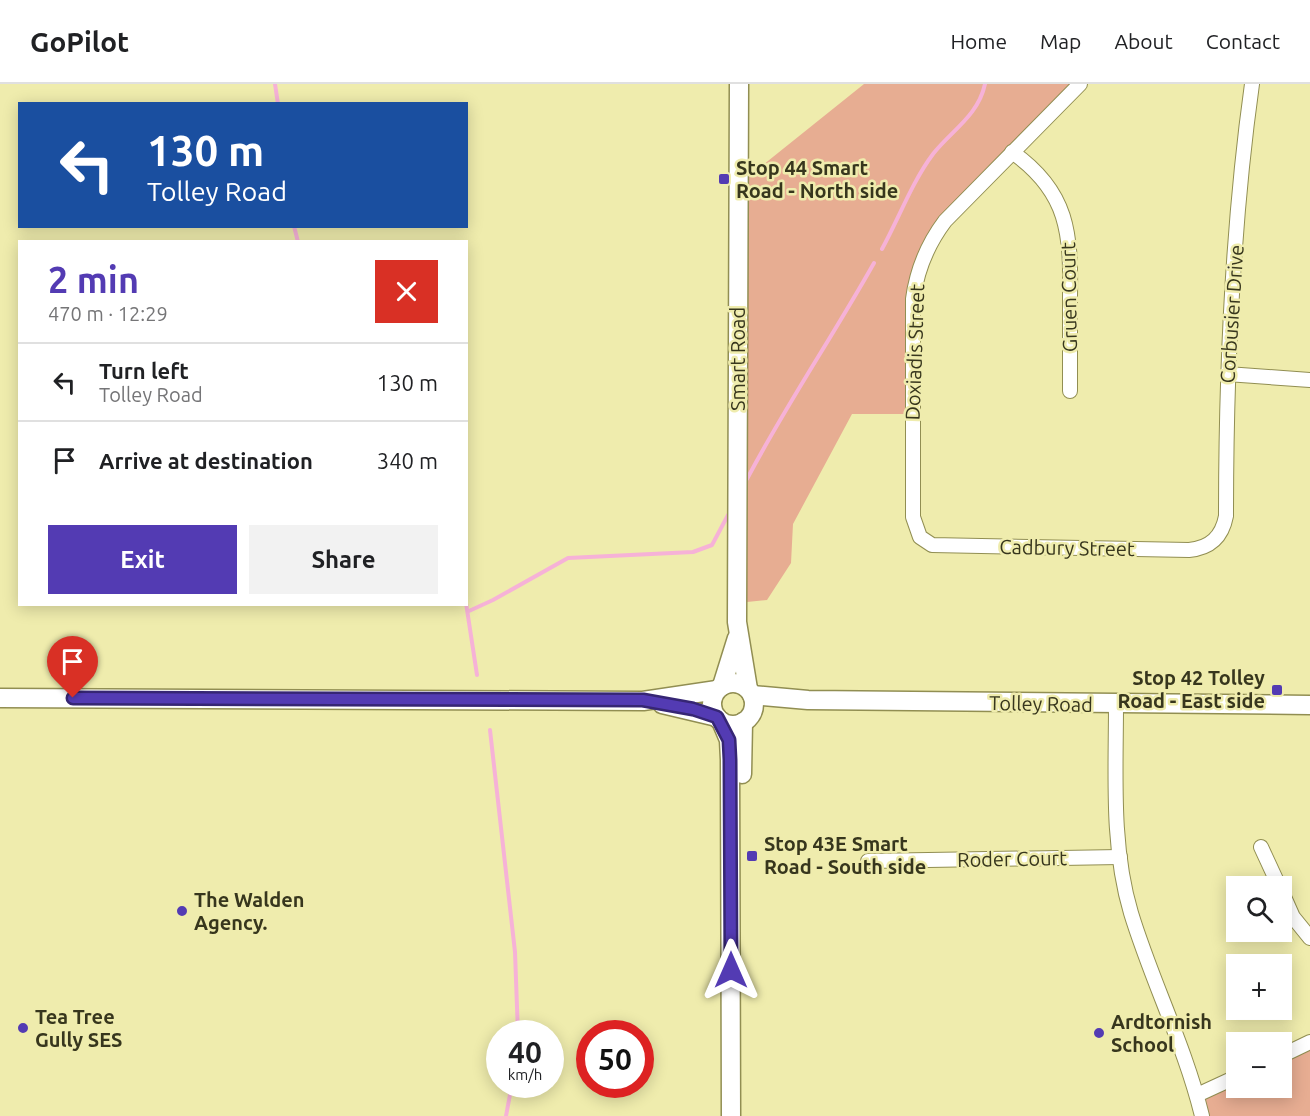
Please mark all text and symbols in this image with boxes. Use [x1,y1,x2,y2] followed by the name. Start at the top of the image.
[30,26,129,57] text: GoPilot
[950,29,1007,53] text: Home
[1040,29,1081,53] text: Map
[1114,29,1173,53] text: About
[1206,29,1280,53] text: Contact
[48,126,126,204] icon: left
[147,127,264,174] text: 130 m
[736,156,898,202] place label: Stop 44 Smart Road - North side
[717,172,731,186] marker: Stop 44 Smart Road - North side
[147,176,287,206] text: Tolley Road
[1056,242,1081,352] street label: Gruen Court
[1215,244,1248,384] street label: Corbusier Drive
[48,259,139,300] text: 2 min
[375,260,438,323] button: close
[901,283,928,421] street label: Doxiadis Street
[48,302,168,325] text: 470 m · 12:29
[726,307,749,411] street label: Smart Road
[99,358,189,383] text: Turn left
[48,366,81,399] icon: left
[377,370,438,395] text: 130 m
[99,383,203,406] text: Tolley Road
[48,444,81,477] icon: arrive
[99,448,313,473] text: Arrive at destination
[377,448,438,473] text: 340 m
[48,525,237,594] button: Exit
[249,525,438,594] button: Share
[999,535,1135,560] street label: Cadbury Street
[47,636,98,698] pin
[56,645,89,678] icon: arrive
[1117,666,1265,712] place label: Stop 42 Tolley Road - East side
[1270,683,1284,697] marker: Stop 42 Tolley Road - East side
[989,691,1093,716] street label: Tolley Road
[764,832,926,878] place label: Stop 43E Smart Road - South side
[957,846,1067,871] street label: Roder Court
[745,849,759,863] marker: Stop 43E Smart Road - South side
[1226,876,1292,1098] map controls
[1226,876,1292,942] button: search
[194,888,304,934] place label: The Walden Agency.
[175,904,189,918] marker: The Walden Agency.
[699,938,763,1002] position arrow
[1226,954,1292,1020] button: +
[35,1005,122,1051] place label: Tea Tree Gully SES
[1111,1010,1212,1056] place label: Ardtornish School
[576,1020,654,1098] speed limit sign: 50
[16,1021,30,1035] marker: Tea Tree Gully SES
[1092,1026,1106,1040] marker: Ardtornish School
[1226,1032,1292,1098] button: −
[508,1035,542,1069] text: 40
[508,1066,542,1083] text: km/h

